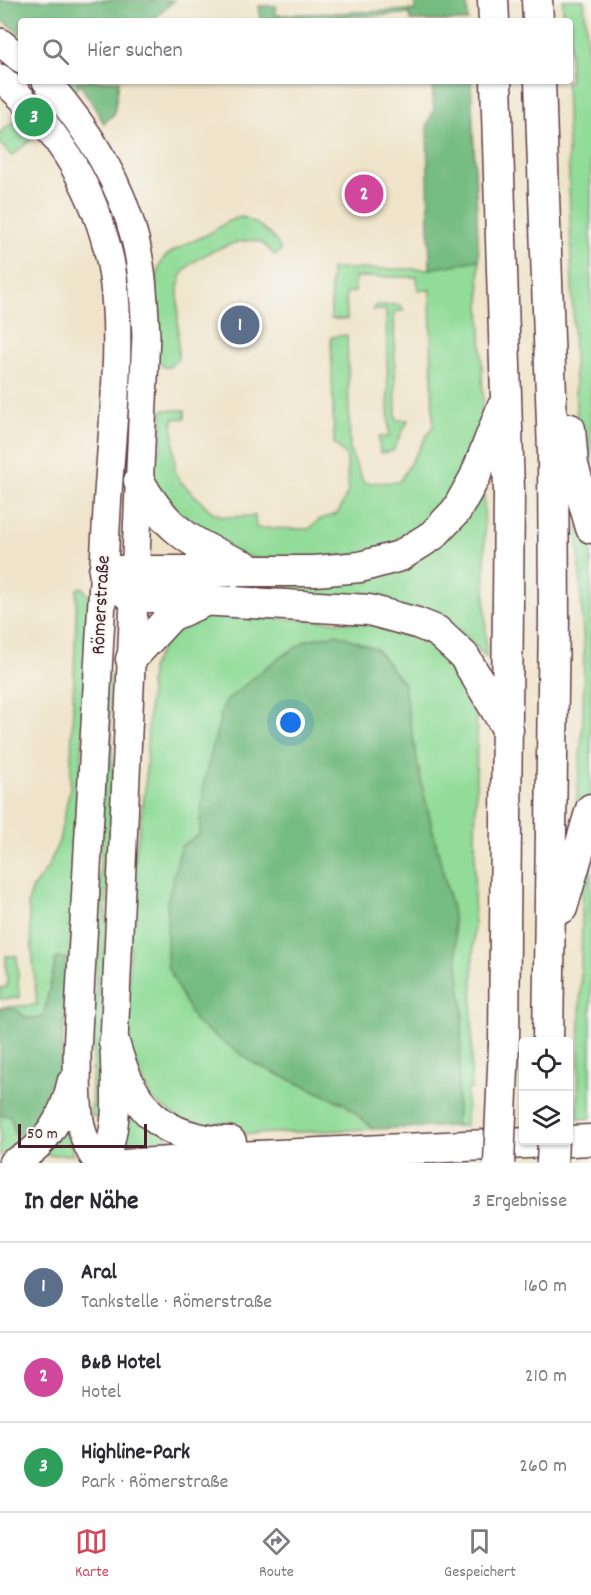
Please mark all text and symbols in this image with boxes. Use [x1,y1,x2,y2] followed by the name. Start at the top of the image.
[18,18,573,84] search box
[39,35,72,68] icon: search
[87,36,183,67] text: Hier suchen
[15,94,54,140] pin: 3
[344,172,384,216] pin: 2
[220,302,260,348] pin: 1
[85,554,119,655] street label: Römerstraße
[276,708,305,737] your location
[519,1037,573,1145] map controls
[519,1037,573,1091] button: locate
[519,1091,573,1145] button: layers
[18,1121,147,1148] scale bar
[27,1123,58,1146] text: 50 m
[24,1184,138,1221] text: In der Nähe
[472,1188,567,1216] text: 3 Ergebnisse
[81,1258,117,1289] text: Aral
[41,1273,46,1301] text: 1
[524,1273,567,1301] text: 160 m
[81,1289,272,1317] text: Tankstelle · Römerstraße
[81,1348,161,1379] text: B&B Hotel
[39,1363,48,1391] text: 2
[525,1363,567,1391] text: 210 m
[81,1379,121,1407] text: Hotel
[81,1438,190,1469] text: Highline-Park
[39,1453,48,1481] text: 3
[519,1453,567,1481] text: 260 m
[81,1469,228,1497] text: Park · Römerstraße
[75,1525,109,1584] tab: Karte
[259,1525,294,1584] tab: Route
[444,1525,516,1584] tab: Gespeichert

